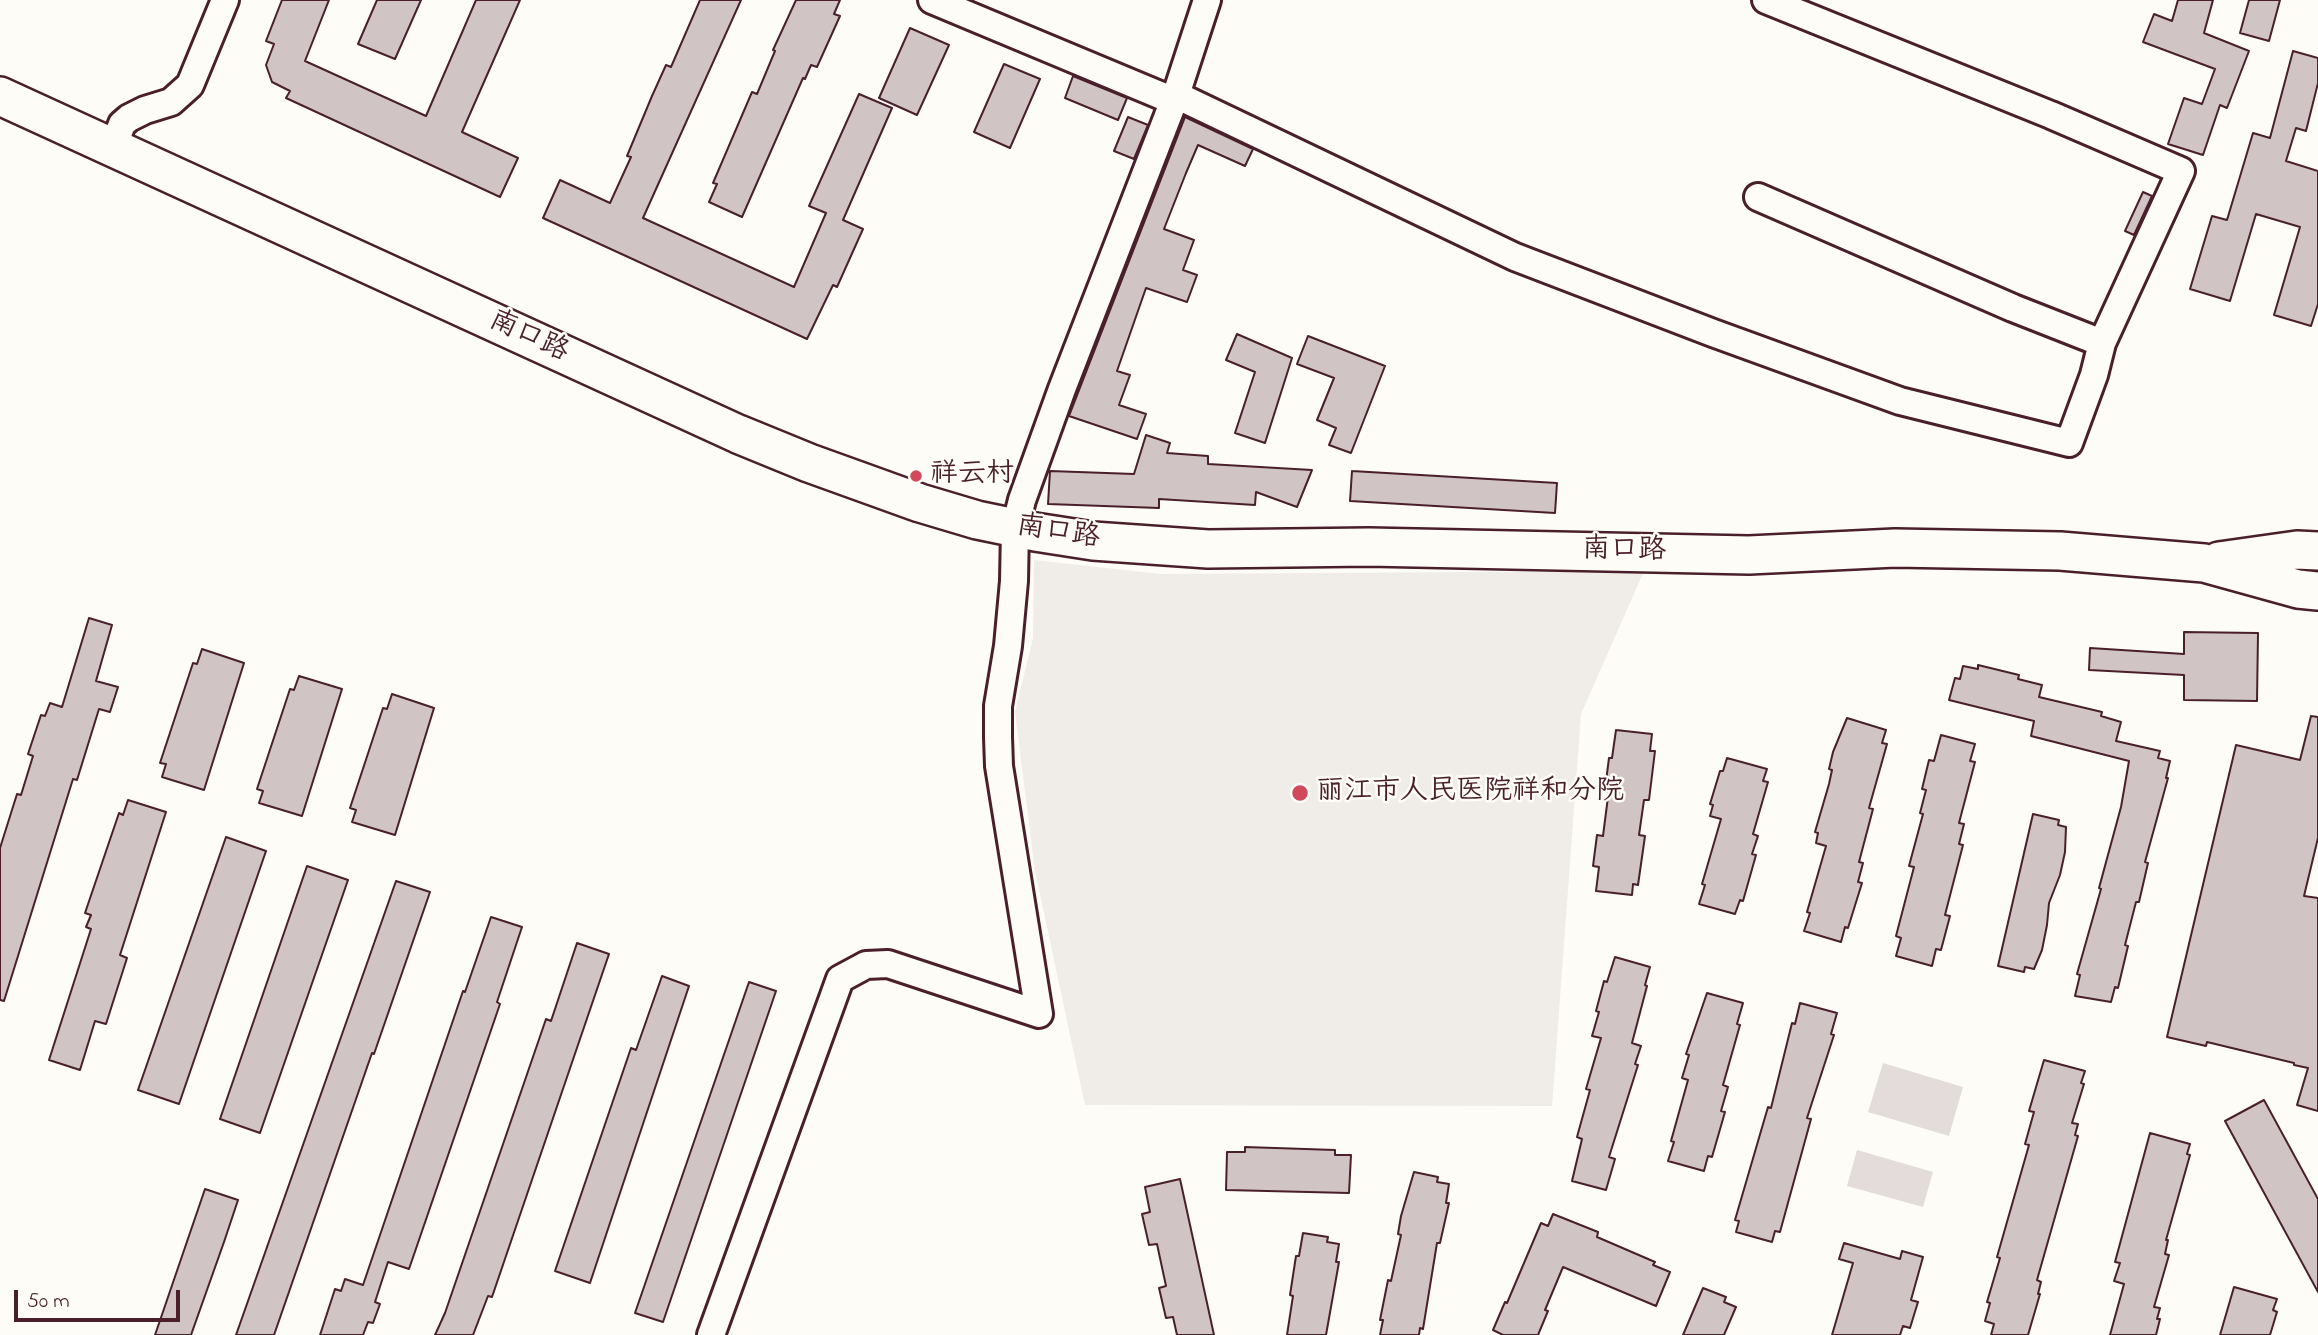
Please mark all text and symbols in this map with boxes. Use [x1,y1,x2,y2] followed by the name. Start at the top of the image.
[483,305,573,371] street label: 南口路
[930,459,1014,493] place label: 祥云村
[908,468,924,484] marker: 祥云村
[1014,511,1102,557] street label: 南口路
[1582,534,1666,570] street label: 南口路
[1316,776,1624,810] place label: 丽江市人民医院祥和分院
[1290,783,1310,803] marker: 丽江市人民医院祥和分院
[18,1276,184,1320] scale bar
[27,1287,70,1317] text: 50 m

